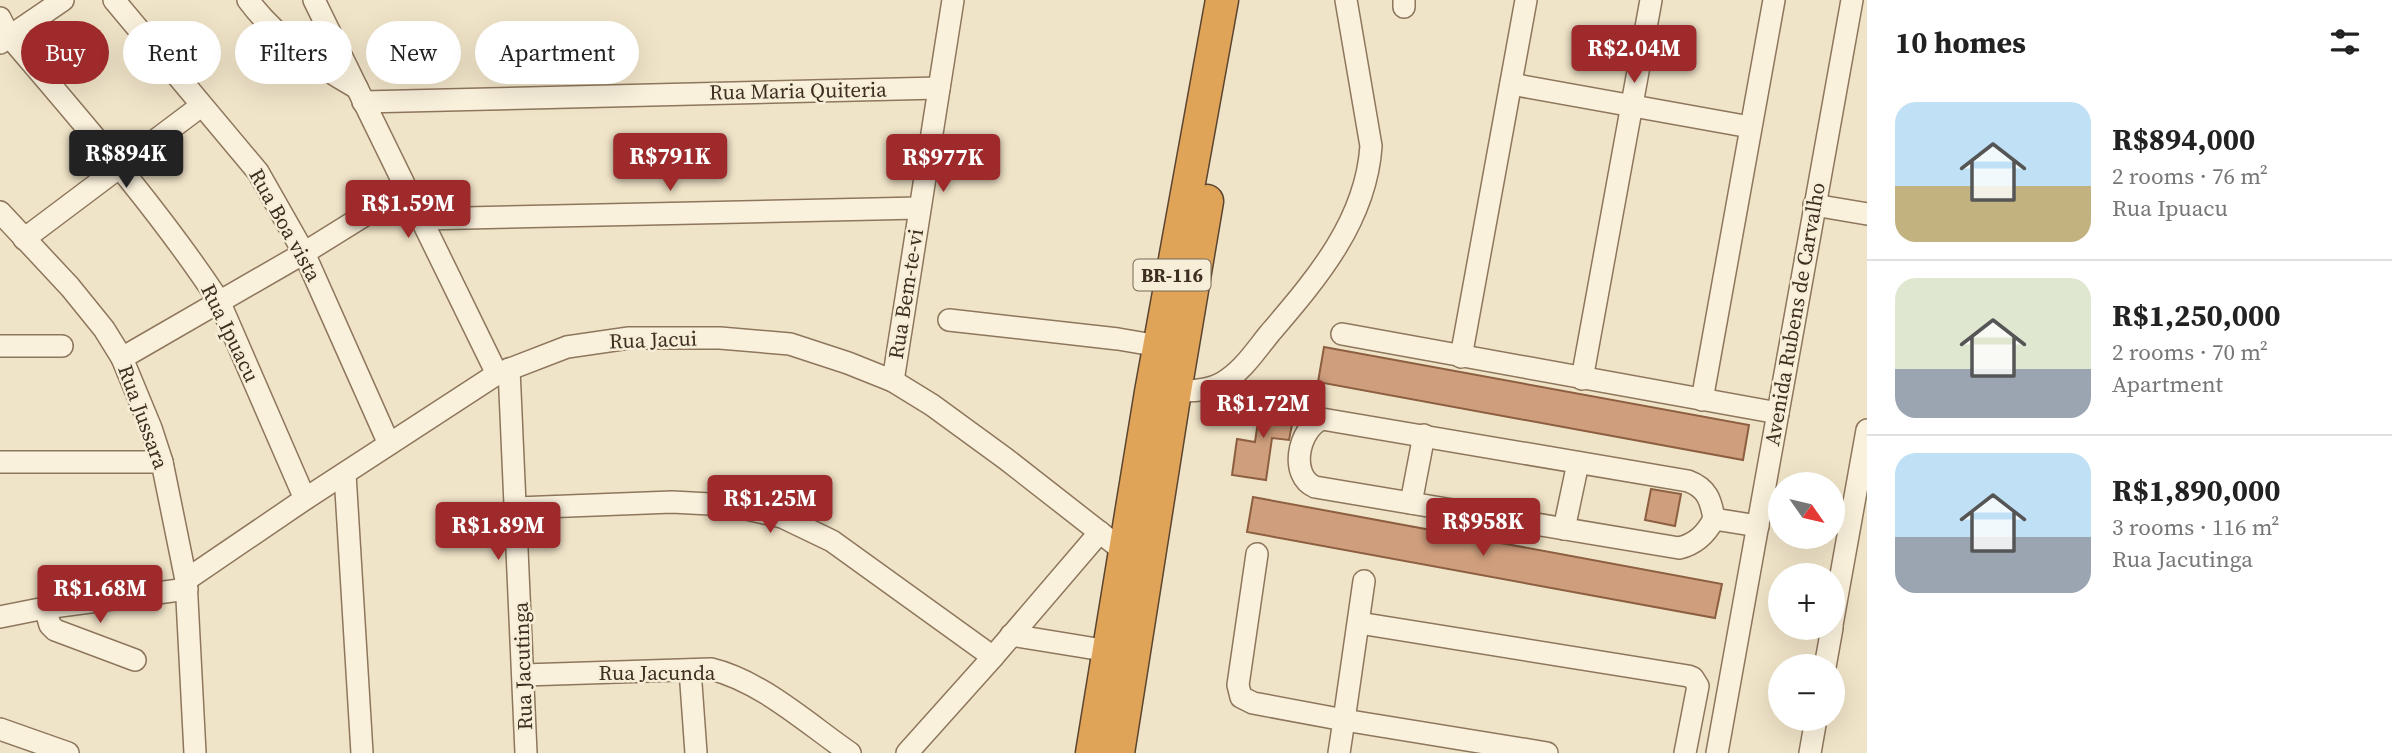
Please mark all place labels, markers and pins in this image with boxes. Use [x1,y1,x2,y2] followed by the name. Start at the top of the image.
[1569,25,1699,85] pin: R$2.04M
[69,130,183,190] pin: R$894K
[613,134,727,193] pin: R$791K
[886,134,1000,194] pin: R$977K
[343,180,473,240] pin: R$1.59M
[1198,380,1328,440] pin: R$1.72M
[705,476,835,535] pin: R$1.25M
[1426,498,1540,558] pin: R$958K
[433,503,563,562] pin: R$1.89M
[35,566,165,625] pin: R$1.68M

